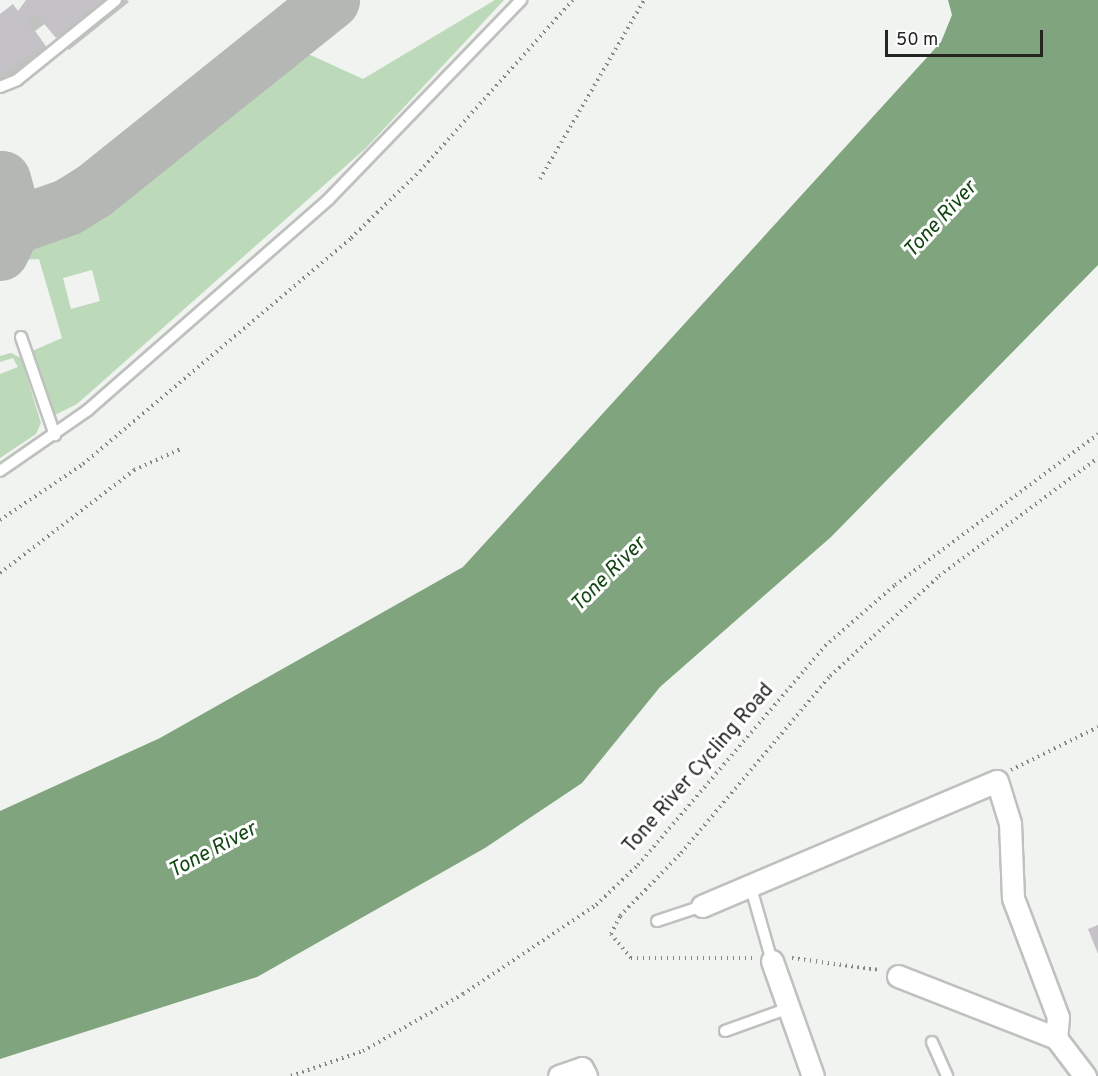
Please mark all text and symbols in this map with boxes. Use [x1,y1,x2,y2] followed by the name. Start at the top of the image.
[888,18,1046,56] scale bar
[896,29,938,52] text: 50 m
[899,176,983,264] water label: Tone River
[566,532,652,618] water label: Tone River
[619,679,779,859] street label: Tone River Cycling Road
[165,817,261,885] water label: Tone River

